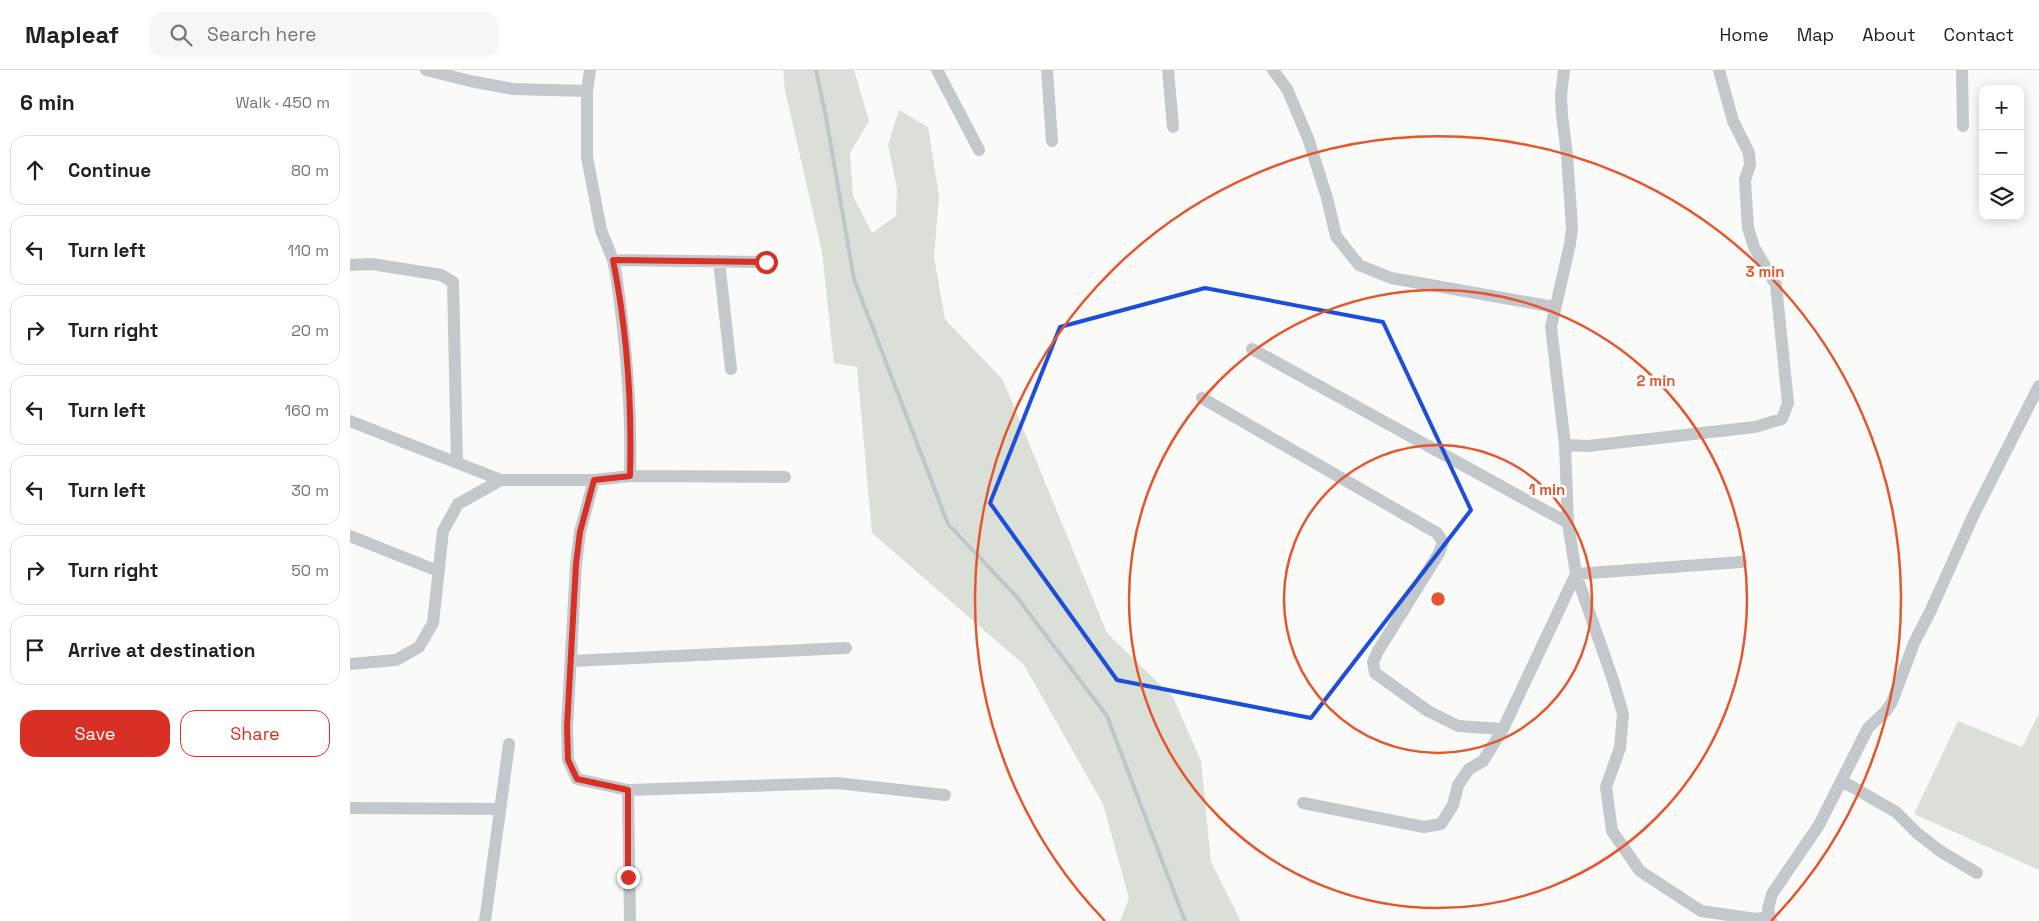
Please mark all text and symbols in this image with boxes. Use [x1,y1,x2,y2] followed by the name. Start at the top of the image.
[149,12,499,57] search box
[25,19,119,50] text: Mapleaf
[167,21,195,49] icon: search
[207,22,317,47] text: Search here
[1720,23,1769,46] text: Home
[1797,23,1834,46] text: Map
[1862,23,1916,46] text: About
[1944,23,2014,46] text: Contact
[1979,85,2024,220] map controls
[1979,85,2024,130] button: +
[20,89,75,116] text: 6 min
[236,92,330,113] text: Walk · 450 m
[1979,130,2024,175] button: −
[21,156,49,184] icon: ahead
[68,158,151,183] text: Continue
[291,160,329,181] text: 80 m
[1979,175,2024,220] button: layers
[21,236,49,264] icon: left
[68,238,146,263] text: Turn left
[287,240,329,261] text: 110 m
[755,251,778,274] route start
[1746,262,1784,281] text: 3 min
[21,316,49,344] icon: right
[68,318,158,343] text: Turn right
[291,320,329,341] text: 20 m
[1637,371,1675,390] text: 2 min
[21,396,49,424] icon: left
[68,398,146,423] text: Turn left
[284,400,329,421] text: 160 m
[21,476,49,504] icon: left
[68,478,146,503] text: Turn left
[291,480,329,501] text: 30 m
[1529,480,1565,499] text: 1 min
[21,556,49,584] icon: right
[68,558,158,583] text: Turn right
[291,560,329,581] text: 50 m
[1429,590,1447,608] centre of rings
[21,636,49,664] icon: arrive
[68,638,256,663] text: Arrive at destination
[20,710,170,757] button: Save
[180,710,330,757] button: Share
[617,866,640,889] route end

